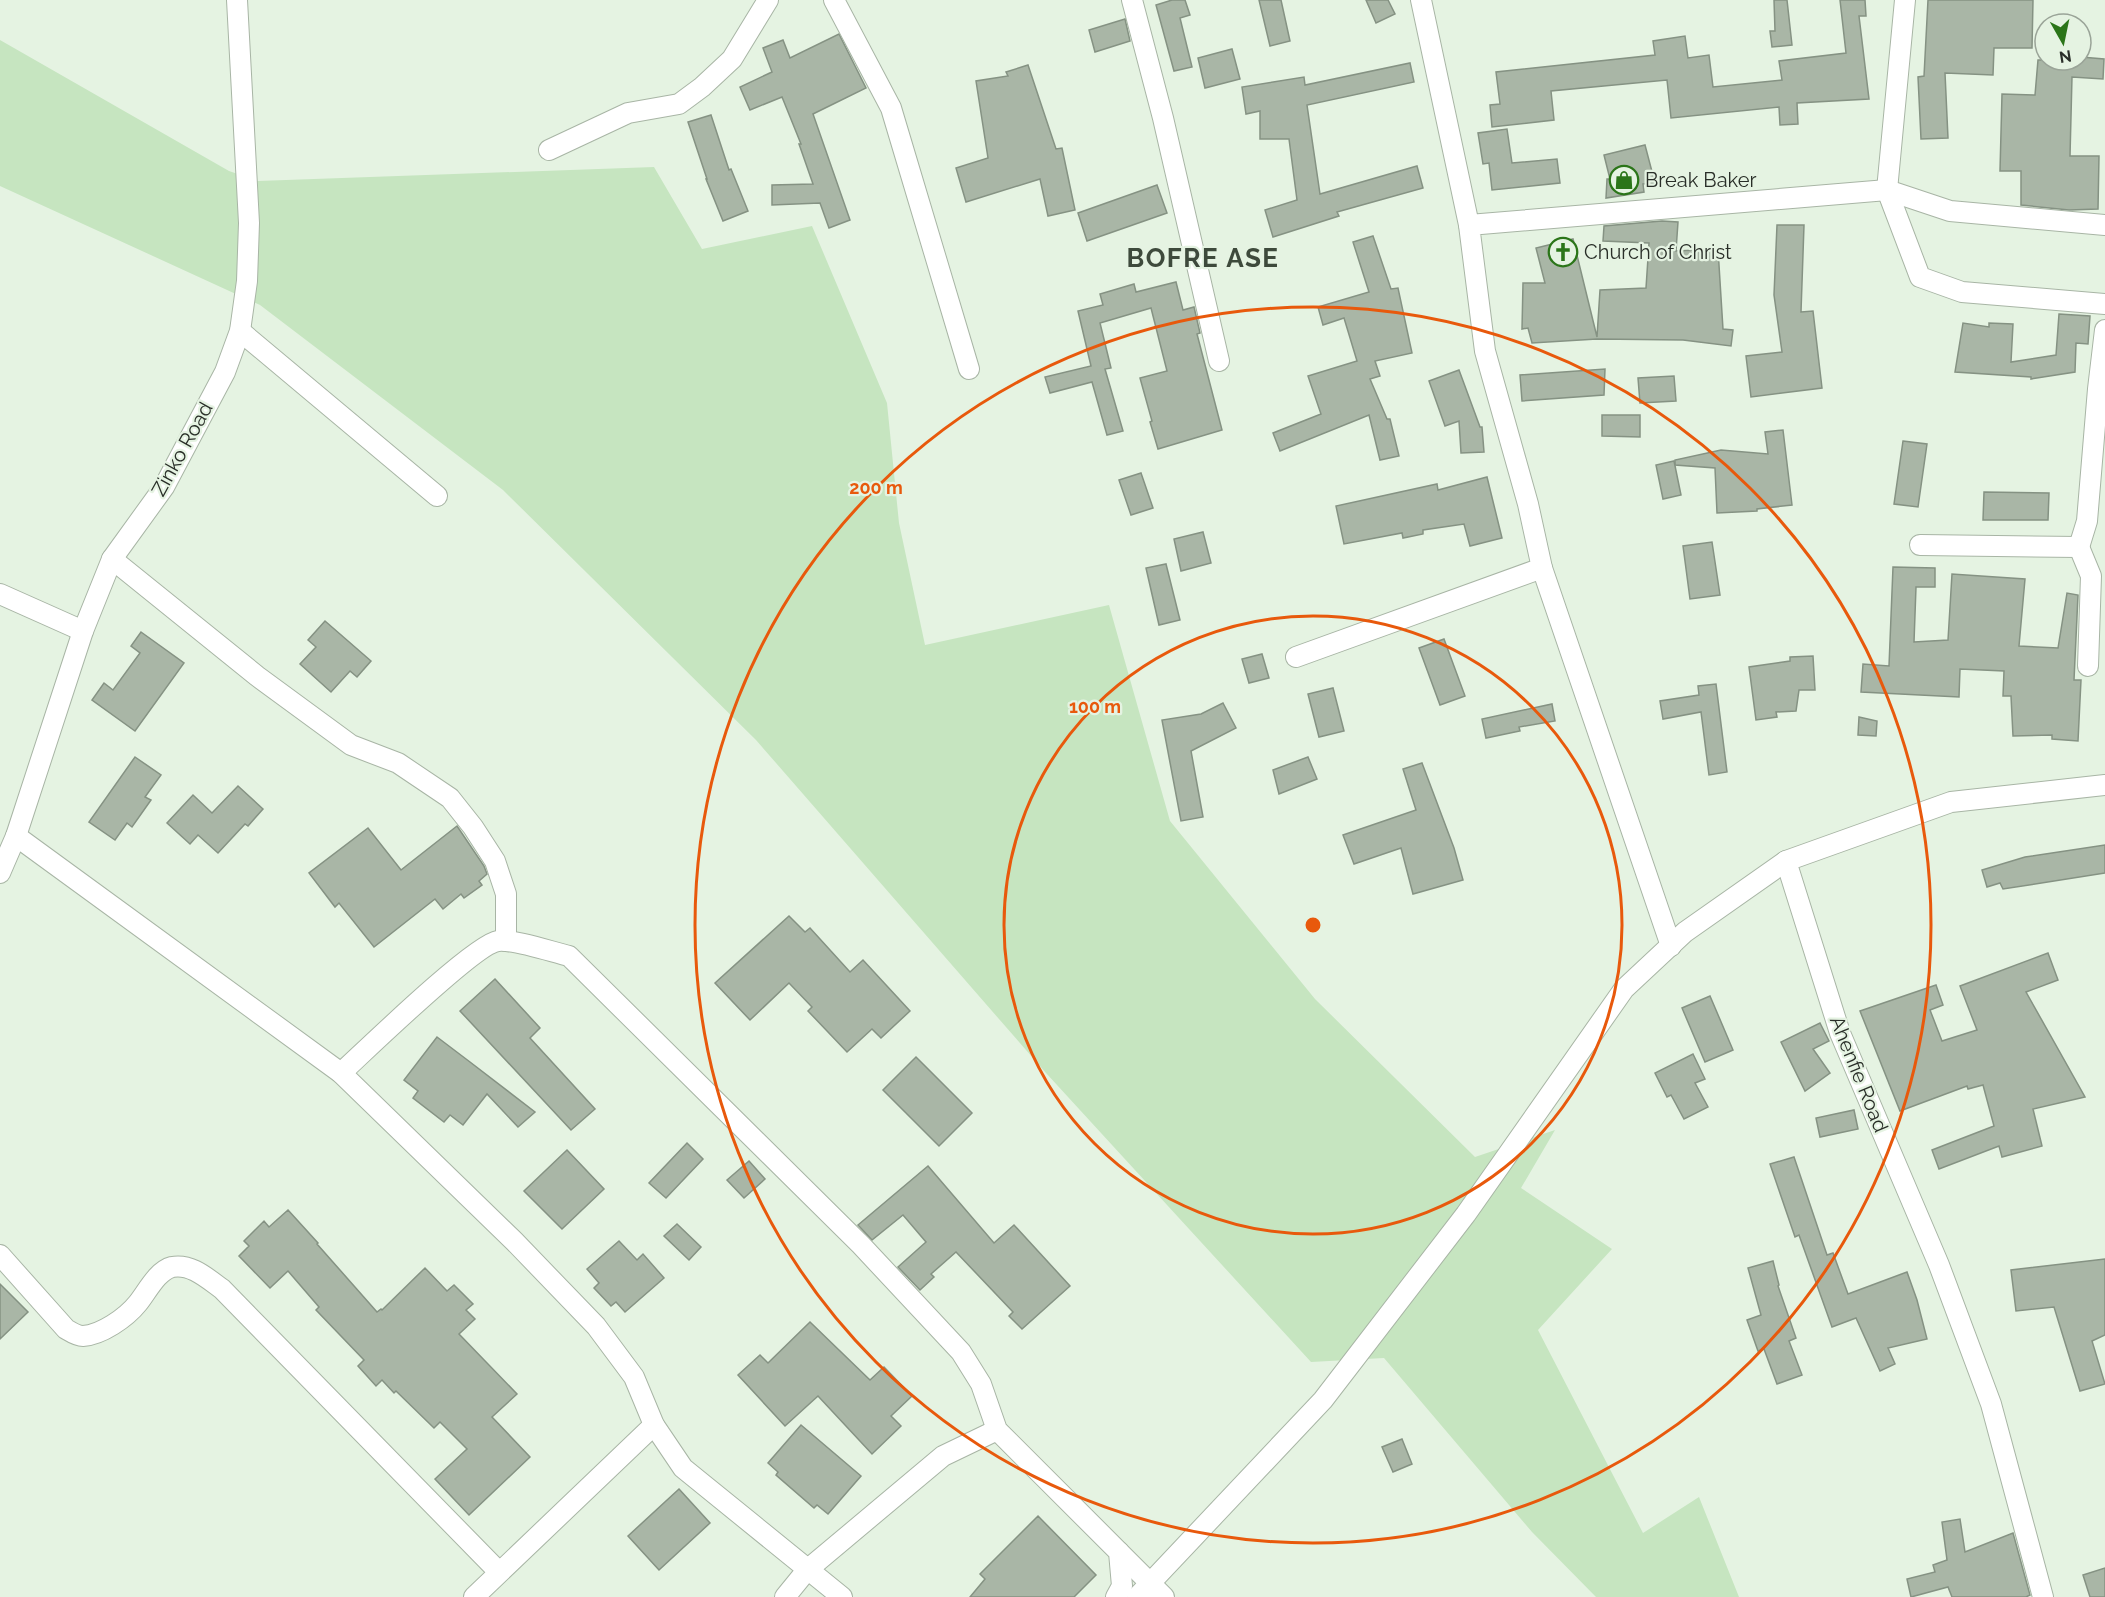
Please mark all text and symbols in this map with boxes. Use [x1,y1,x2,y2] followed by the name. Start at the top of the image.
[2033,12,2093,72] north arrow
[2058,46,2073,67] text: N
[1608,164,1640,196] shop icon: Break Baker
[1645,168,1756,192] place label: Break Baker
[1547,236,1579,268] church icon: Church of Christ
[1584,240,1732,264] place label: Church of Christ
[1127,243,1279,273] district label: BOFRE ASE
[146,398,218,500] street label: Zinko Road
[849,477,903,498] text: 200 m
[1069,696,1121,717] text: 100 m
[1303,915,1323,935] centre of rings
[1825,1012,1893,1136] street label: Ahenfie Road

